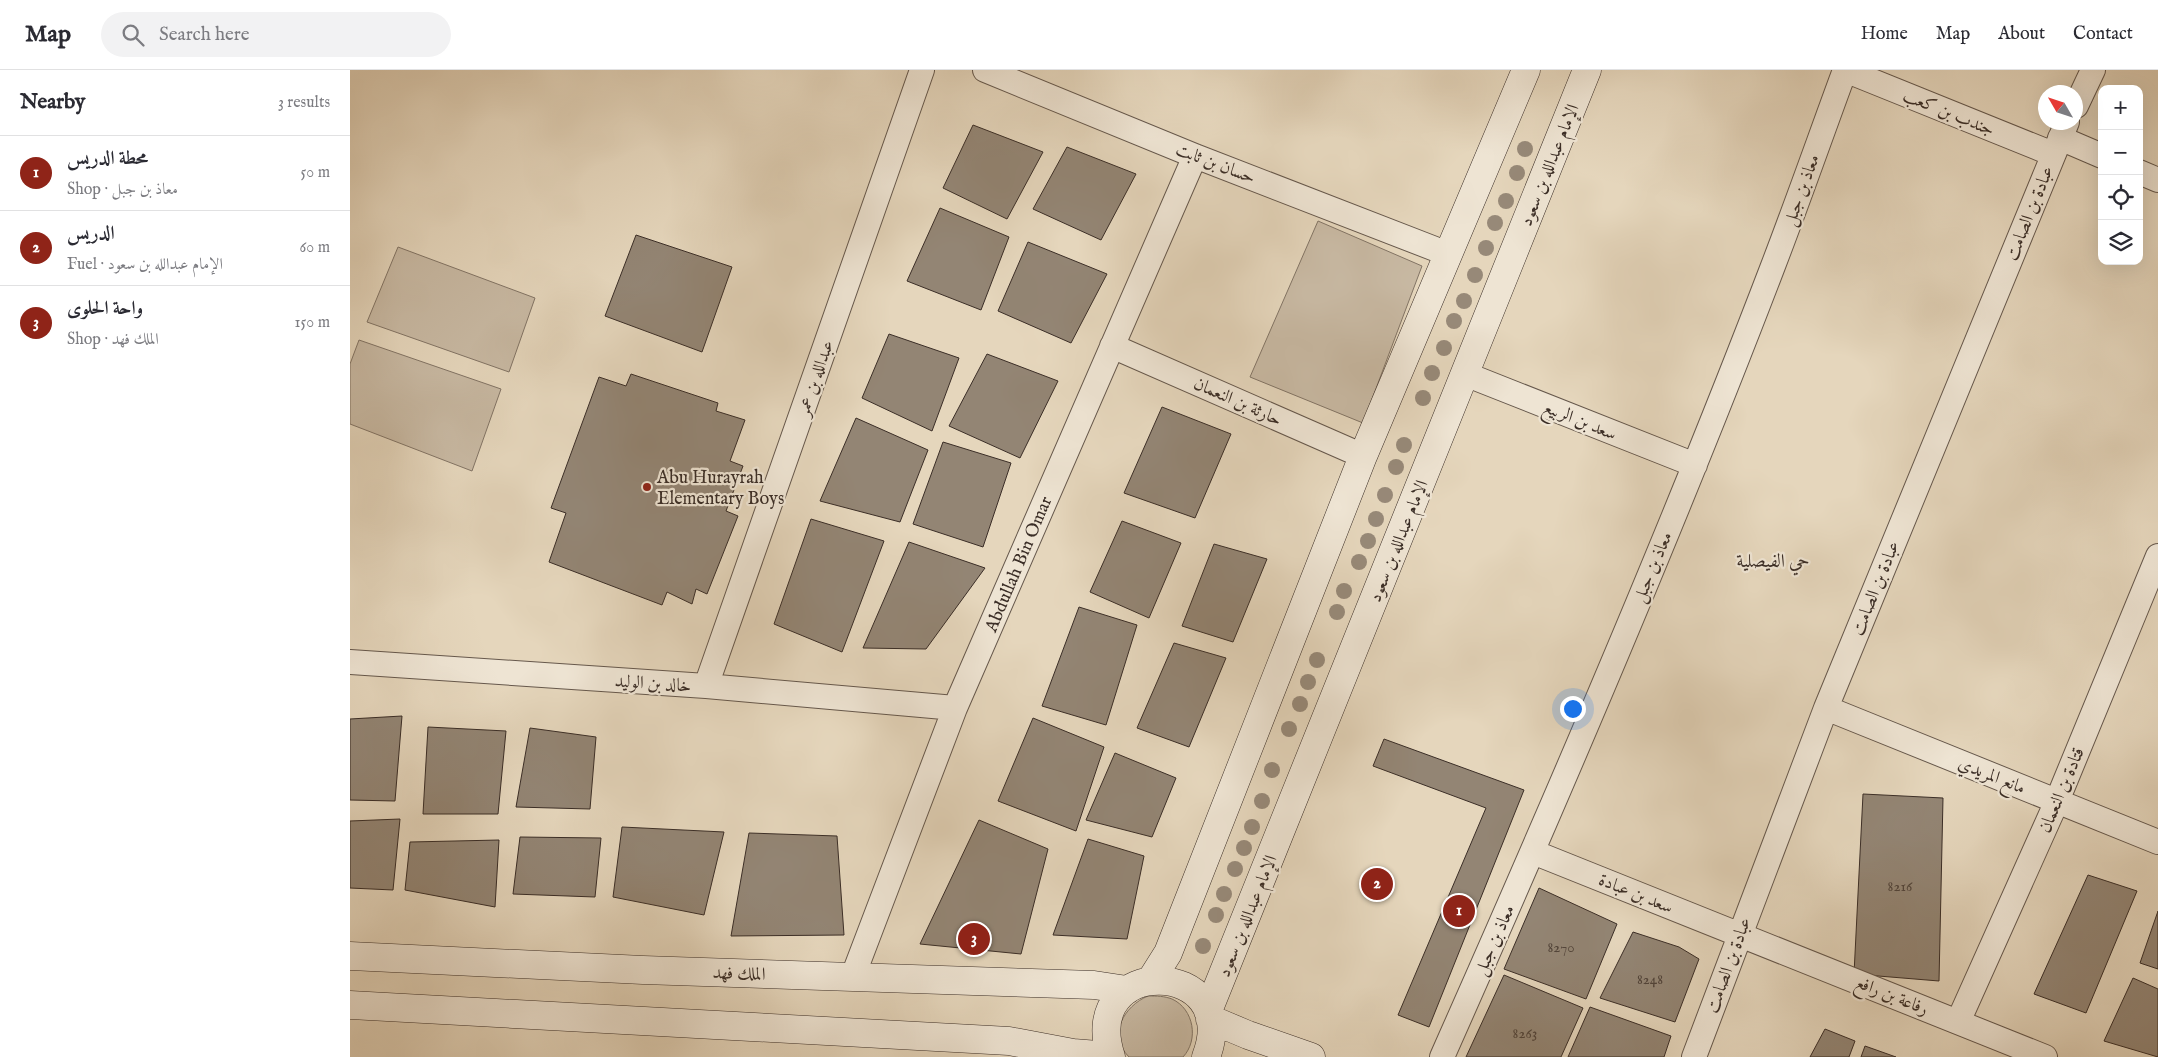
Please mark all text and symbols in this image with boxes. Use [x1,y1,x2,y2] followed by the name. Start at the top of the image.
[101,12,451,57] search box
[25,19,71,50] text: Map
[119,21,147,49] icon: search
[159,23,250,47] text: Search here
[1861,23,1908,46] text: Home
[1936,23,1970,46] text: Map
[1998,23,2045,46] text: About
[2073,23,2133,46] text: Contact
[1899,85,1998,142] street label: جندب بن كعب
[2038,85,2083,130] north arrow
[2098,85,2143,265] map controls
[2098,85,2143,130] button: +
[20,89,85,116] text: Nearby
[278,93,330,113] text: 3 results
[1515,101,1588,231] street label: الإمام عبدالله بن سعود
[2098,130,2143,175] button: −
[1172,139,1259,190] street label: حسان بن ثابت
[67,147,148,171] text: محطة الدريس
[1779,151,1826,230] street label: معاذ بن جبل
[33,163,39,183] text: 1
[301,163,330,183] text: 50 m
[2001,163,2060,264] street label: عبادة بن الصامت
[2098,175,2143,220] button: locate
[67,180,178,200] text: Shop · معاذ بن جبل
[2098,220,2143,265] button: layers
[67,222,115,246] text: الدريس
[32,238,40,258] text: 2
[300,238,330,258] text: 60 m
[67,255,223,275] text: Fuel · الإمام عبدالله بن سعود
[67,297,143,321] text: واحة الحلوى
[33,313,39,333] text: 3
[295,313,330,333] text: 150 m
[67,330,159,350] text: Shop · الملك فهد
[792,338,840,421] street label: عبدالله بن عمر
[1190,373,1285,432] street label: حارثة بن النعمان
[1538,396,1620,449] street label: سعد بن الربيع
[656,467,784,511] place label: Abu Hurayrah Elementary Boys
[1364,477,1437,607] street label: الإمام عبدالله بن سعود
[641,481,653,493] marker: Abu Hurayrah Elementary Boys
[980,493,1059,637] street label: Abdullah Bin Omar
[1628,529,1679,607] street label: معاذ بن جبل
[1847,538,1906,639] street label: عبادة بن الصامت
[1736,550,1810,576] district label: حي الفيصلية
[614,670,692,699] street label: خالد بن الوليد
[1560,696,1586,722] your location
[2034,744,2091,837] street label: قتادة بن النعمان
[1953,752,2029,803] street label: مانع المريدي
[1213,852,1286,982] street label: الإمام عبدالله بن سعود
[1361,865,1393,903] pin: 2
[1595,869,1676,920] street label: سعد بن عبادة
[1888,877,1913,896] house number: 8216
[1443,892,1475,930] pin: 1
[1470,902,1521,979] street label: معاذ بن جبل
[1701,914,1757,1017] street label: عبادة بن الصامت
[958,920,990,958] pin: 3
[1547,938,1575,957] house number: 8270
[712,962,766,987] street label: الملك فهد
[1637,970,1663,989] house number: 8248
[1850,971,1931,1024] street label: رفاعة بن رافع
[1513,1024,1537,1043] house number: 8263

